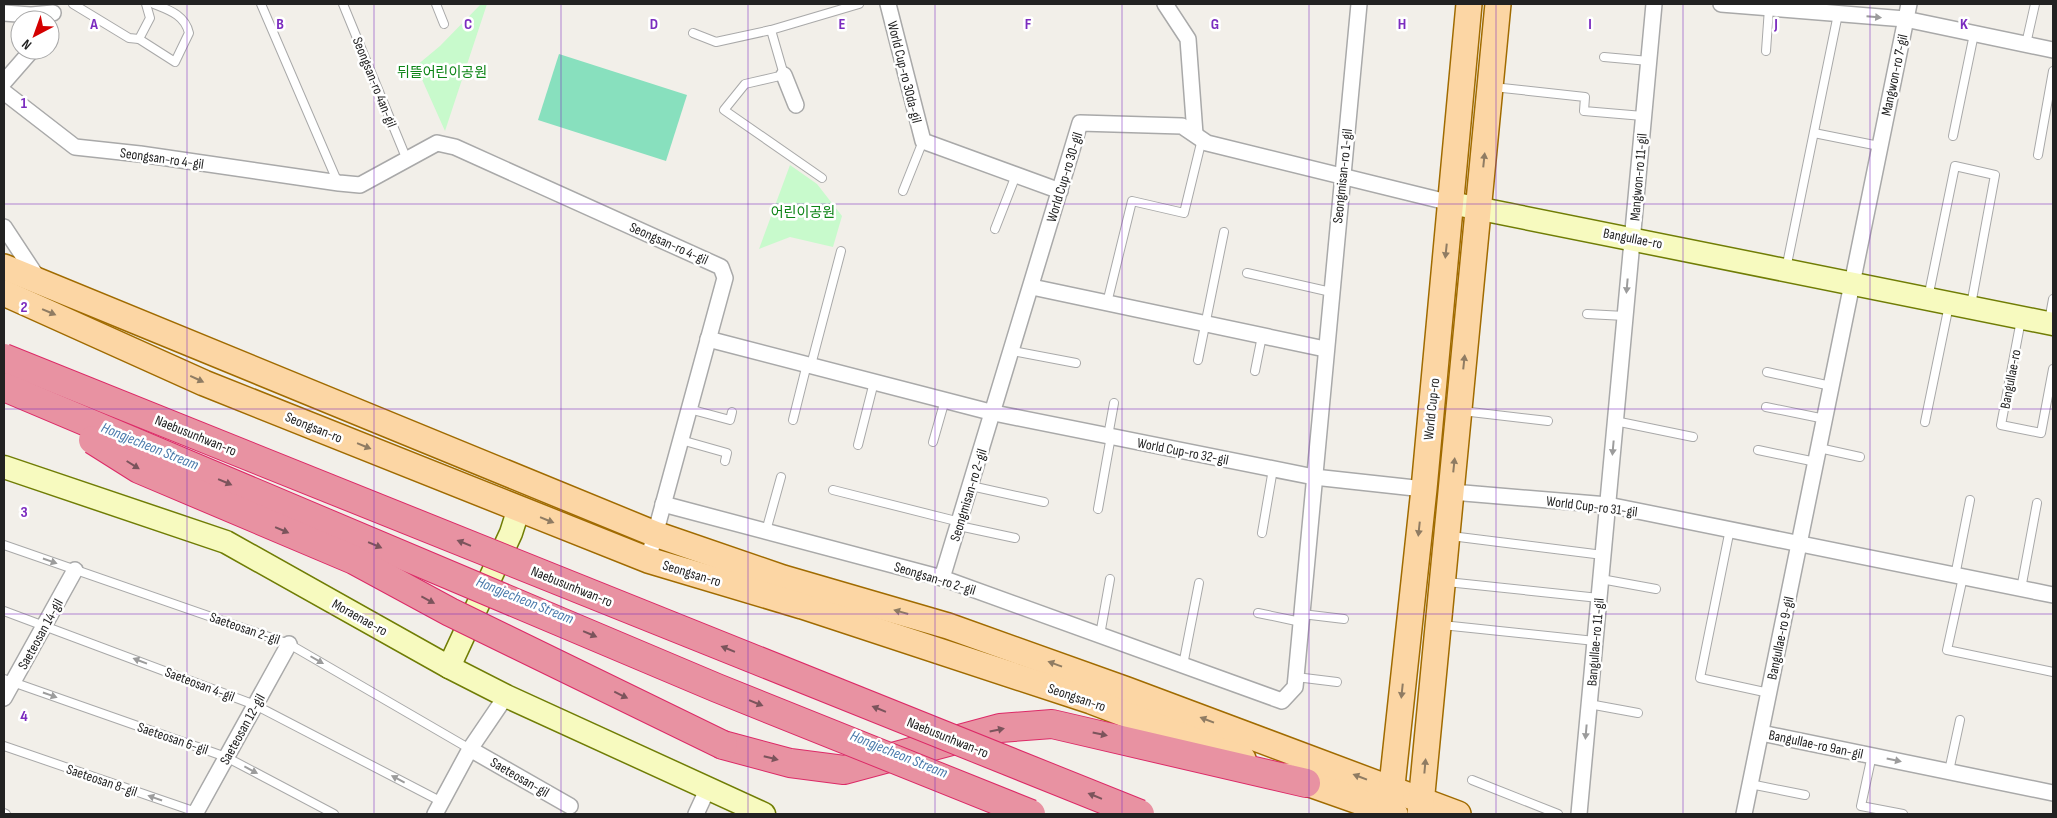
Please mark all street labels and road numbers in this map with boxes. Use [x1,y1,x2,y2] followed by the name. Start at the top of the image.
[884,19,925,125] street label: World Cup-ro 30da-gil
[1878,33,1911,117] street label: Mangwon-ro 7-gil
[349,35,400,130] street label: Seongsan-ro 4an-gil
[1329,128,1356,224] street label: Seongmisan-ro 1-gil
[1043,130,1086,224] street label: World Cup-ro 30-gil
[1626,133,1651,222] street label: Mangwon-ro 11-gil
[119,144,205,173] street label: Seongsan-ro 4-gil
[627,219,711,268] street label: Seongsan-ro 4-gil
[1602,224,1664,253] street label: Bangullae-ro
[1996,348,2025,410] street label: Bangullae-ro
[1420,377,1443,441] street label: World Cup-ro
[283,408,345,447] street label: Seongsan-ro
[153,411,239,460] street label: Naebusunhwan-ro
[1136,434,1230,469] street label: World Cup-ro 32-gil
[946,447,991,544] street label: Seongmisan-ro 2-gil
[1545,492,1639,521] street label: World Cup-ro 31-gil
[661,557,723,590] street label: Seongsan-ro
[892,558,978,599] street label: Seongsan-ro 2-gil
[529,562,615,611] street label: Naebusunhwan-ro
[329,595,391,640] street label: Moraenae-ro
[1763,595,1798,681] street label: Bangullae-ro 9-gil
[14,596,67,673] street label: Saeteosan 14-gil
[1583,597,1608,687] street label: Bangullae-ro 11-gil
[207,609,282,648] street label: Saeteosan 2-gil
[163,663,237,706] street label: Saeteosan 4-gil
[1046,680,1108,715] street label: Seongsan-ro
[216,691,269,768] street label: Saeteosan 12-gil
[905,713,991,762] street label: Naebusunhwan-ro
[135,718,210,758] street label: Saeteosan 6-gil
[1767,726,1865,763] street label: Bangullae-ro 9an-gil
[487,754,552,801] street label: Saeteosan-gil
[64,760,139,800] street label: Saeteosan 8-gil

